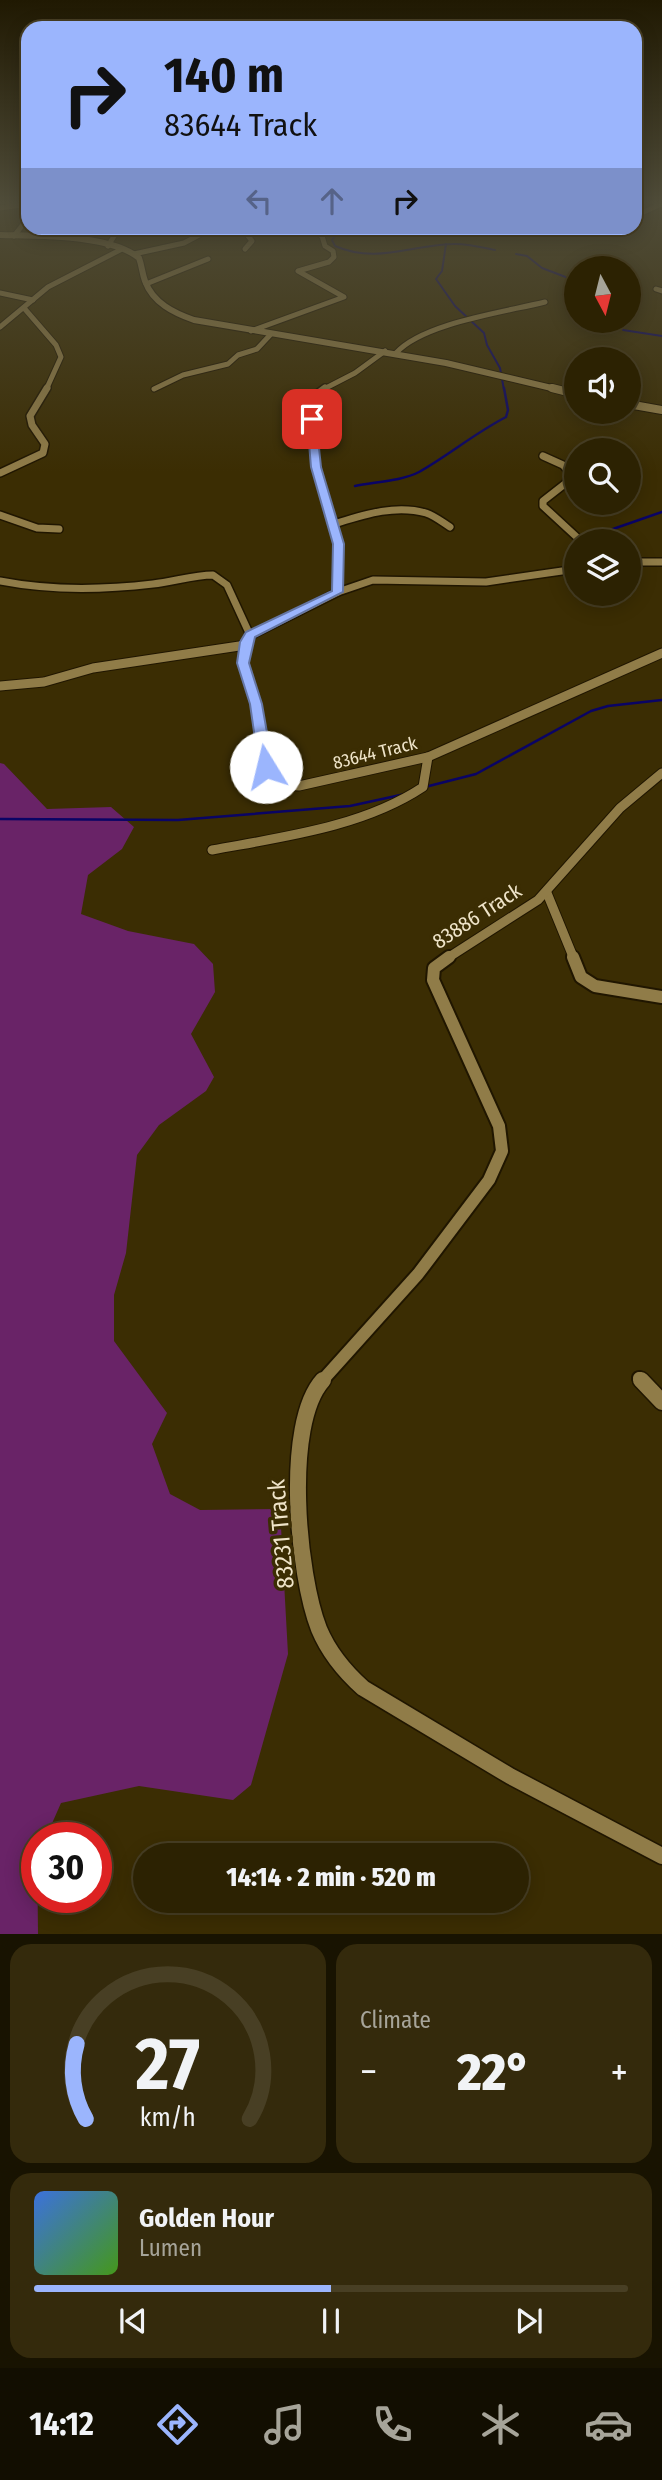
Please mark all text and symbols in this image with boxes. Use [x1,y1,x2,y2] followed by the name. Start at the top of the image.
[164,46,284,105] text: 140 m
[49,49,140,140] icon: right
[164,106,317,144] text: 83644 Track
[240,182,278,220] icon: left
[313,182,351,220] icon: ahead
[386,182,424,220] icon: right
[564,256,640,332] north arrow
[564,256,641,606] map controls
[564,347,641,424] button: sound
[282,389,342,449] pin
[293,400,331,438] icon: arrive
[564,438,641,515] button: search
[564,529,641,606] button: layers
[229,730,303,804] position arrow
[331,732,420,774] street label: 83644 Track
[427,877,527,954] street label: 83886 Track
[262,1477,300,1590] street label: 83231 Track
[21,1822,112,1913] speed limit sign: 30
[226,1862,436,1893] text: 14:14 · 2 min · 520 m
[360,2006,431,2034] text: Climate
[135,2022,200,2109] text: 27
[457,2041,531,2104] text: 22°
[360,2049,377,2095] text: −
[611,2049,628,2095] text: +
[140,2103,196,2133] text: km/h
[139,2203,274,2234] text: Golden Hour
[139,2234,202,2262] text: Lumen
[114,2302,152,2340] icon: previous
[312,2302,350,2340] icon: pause
[510,2302,548,2340] icon: next
[153,2400,202,2449] icon: directions
[260,2400,309,2449] icon: music
[368,2400,417,2449] icon: phone
[476,2400,525,2449] icon: climate
[584,2400,633,2449] icon: car
[29,2405,94,2443] text: 14:12

